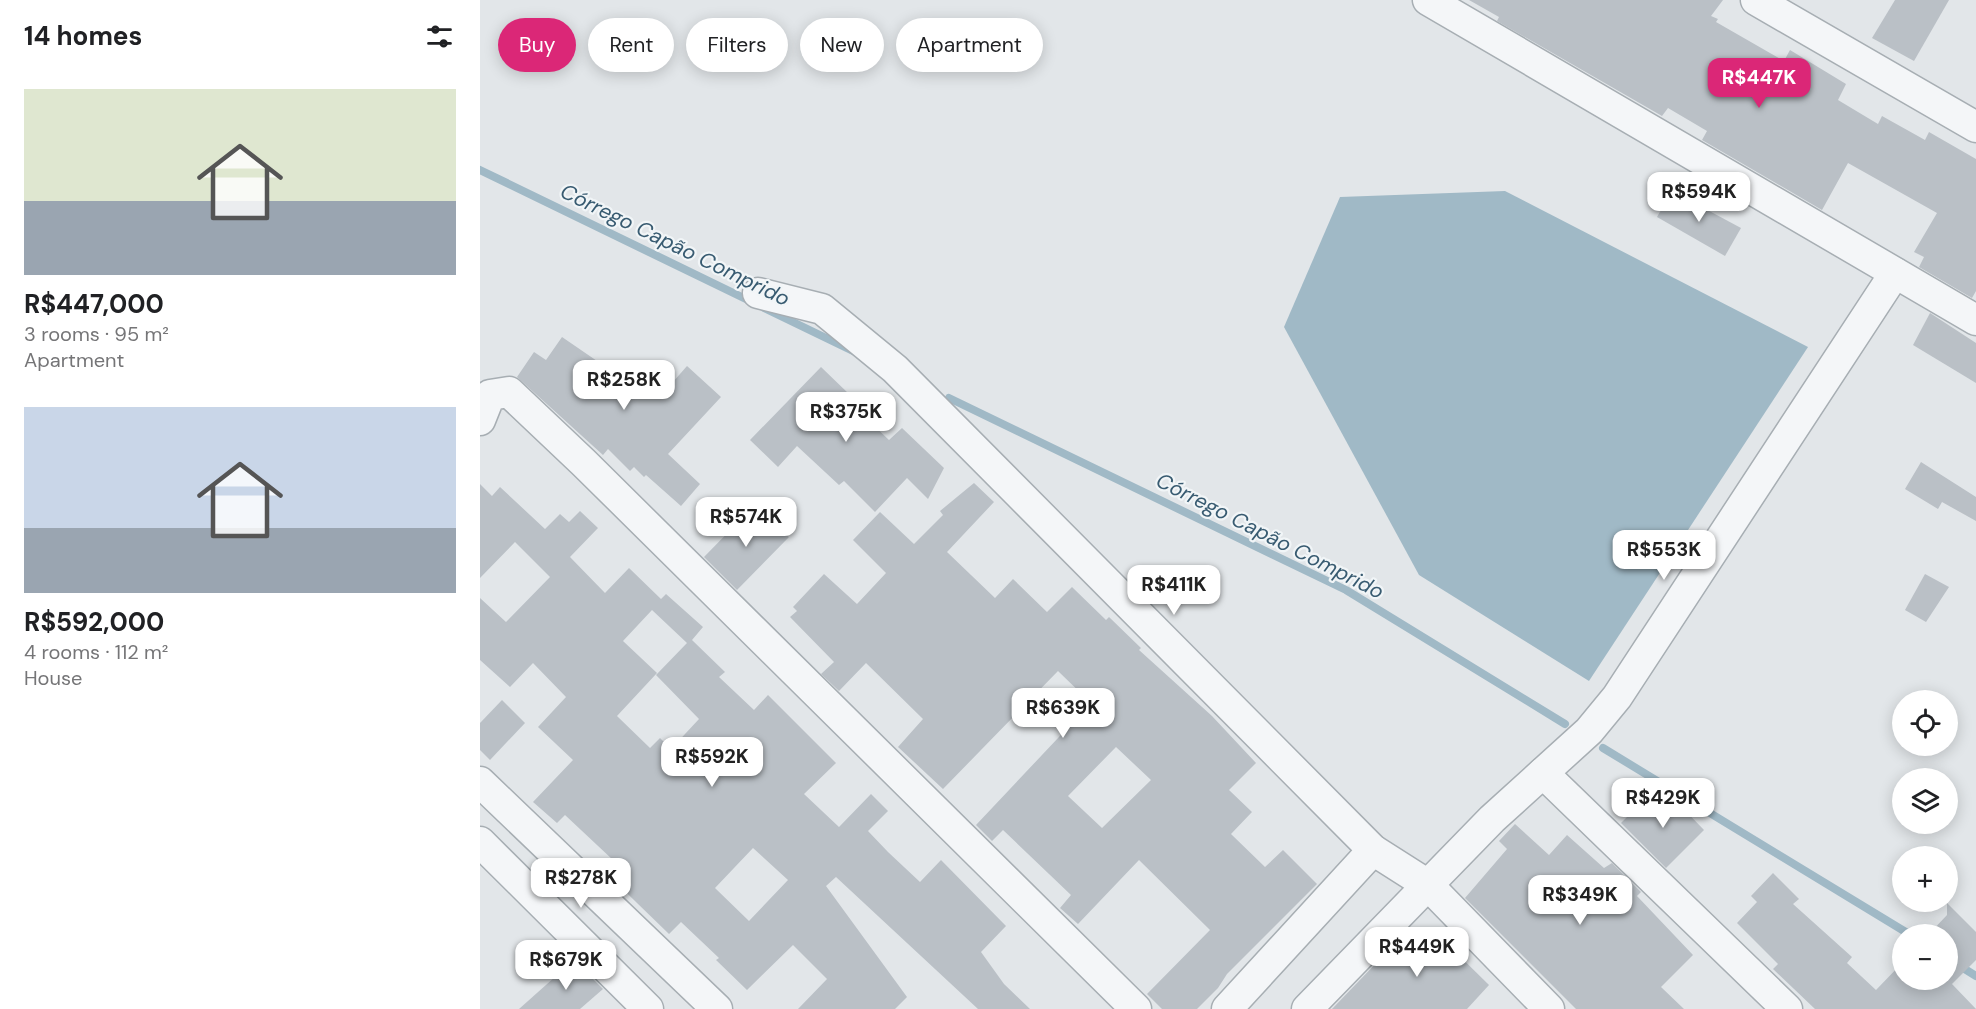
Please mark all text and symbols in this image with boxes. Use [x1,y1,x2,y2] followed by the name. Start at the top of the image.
[498,18,576,72] chip: Buy
[588,18,674,72] chip: Rent
[686,18,788,72] chip: Filters
[800,18,884,72] chip: New
[896,18,1043,72] chip: Apartment
[24,19,142,53] text: 14 homes
[423,20,456,53] icon: filters
[1710,58,1808,109] pin: R$447K
[1722,64,1796,90] text: R$447K
[186,128,294,236] icon: home
[1650,172,1748,223] pin: R$594K
[556,177,794,313] water label: Córrego Capão Comprido
[1661,178,1737,204] text: R$594K
[24,287,164,321] text: R$447,000
[24,321,169,347] text: 3 rooms · 95 m²
[24,347,124,373] text: Apartment
[575,360,673,411] pin: R$258K
[587,366,661,392] text: R$258K
[797,392,895,443] pin: R$375K
[810,398,882,424] text: R$375K
[186,446,294,554] icon: home
[1151,466,1389,606] water label: Córrego Capão Comprido
[697,497,795,548] pin: R$574K
[710,503,782,529] text: R$574K
[1615,530,1713,581] pin: R$553K
[1627,536,1701,562] text: R$553K
[1125,565,1223,616] pin: R$411K
[1141,571,1207,597] text: R$411K
[24,605,164,639] text: R$592,000
[24,639,168,665] text: 4 rooms · 112 m²
[24,665,82,691] text: House
[1014,688,1112,739] pin: R$639K
[1892,690,1958,990] map controls
[1892,690,1958,756] button: locate
[1026,694,1100,720] text: R$639K
[663,737,761,788] pin: R$592K
[675,743,749,769] text: R$592K
[1892,768,1958,834] button: layers
[1614,778,1712,829] pin: R$429K
[1626,784,1700,810] text: R$429K
[1892,846,1958,912] button: +
[532,858,630,909] pin: R$278K
[545,864,617,890] text: R$278K
[1531,875,1629,926] pin: R$349K
[1542,881,1618,907] text: R$349K
[1892,924,1958,990] button: −
[1368,927,1466,978] pin: R$449K
[1379,933,1455,959] text: R$449K
[517,940,615,991] pin: R$679K
[529,946,603,972] text: R$679K

